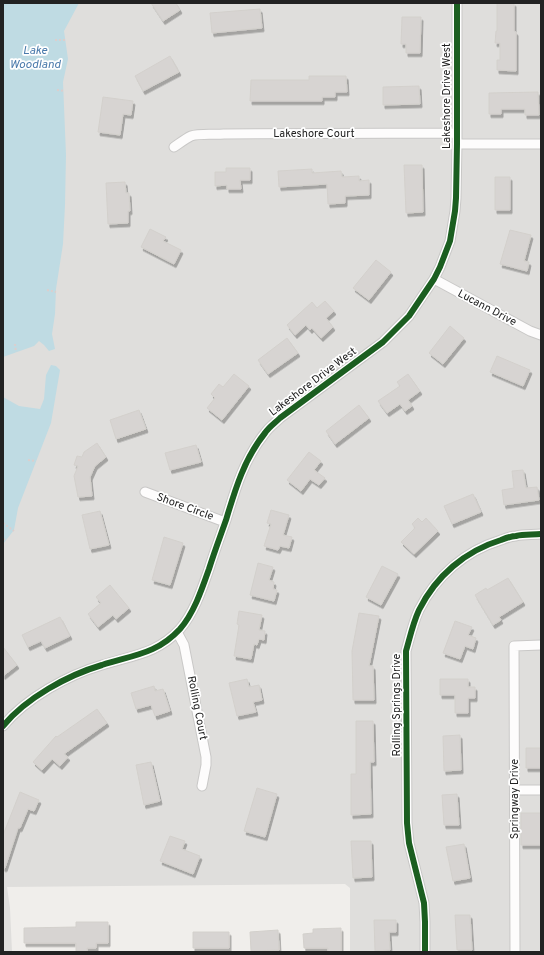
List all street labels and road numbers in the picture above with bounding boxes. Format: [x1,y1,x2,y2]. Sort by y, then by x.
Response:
street label: Lakeshore Drive West [440,43,454,149]
street label: Lakeshore Court [273,127,355,141]
street label: Lucann Drive [455,287,519,329]
street label: Lakeshore Drive West [267,345,359,419]
street label: Shore Circle [155,490,216,524]
street label: Rolling Springs Drive [390,653,404,757]
street label: Rolling Court [184,675,210,741]
street label: Springway Drive [508,759,522,839]

